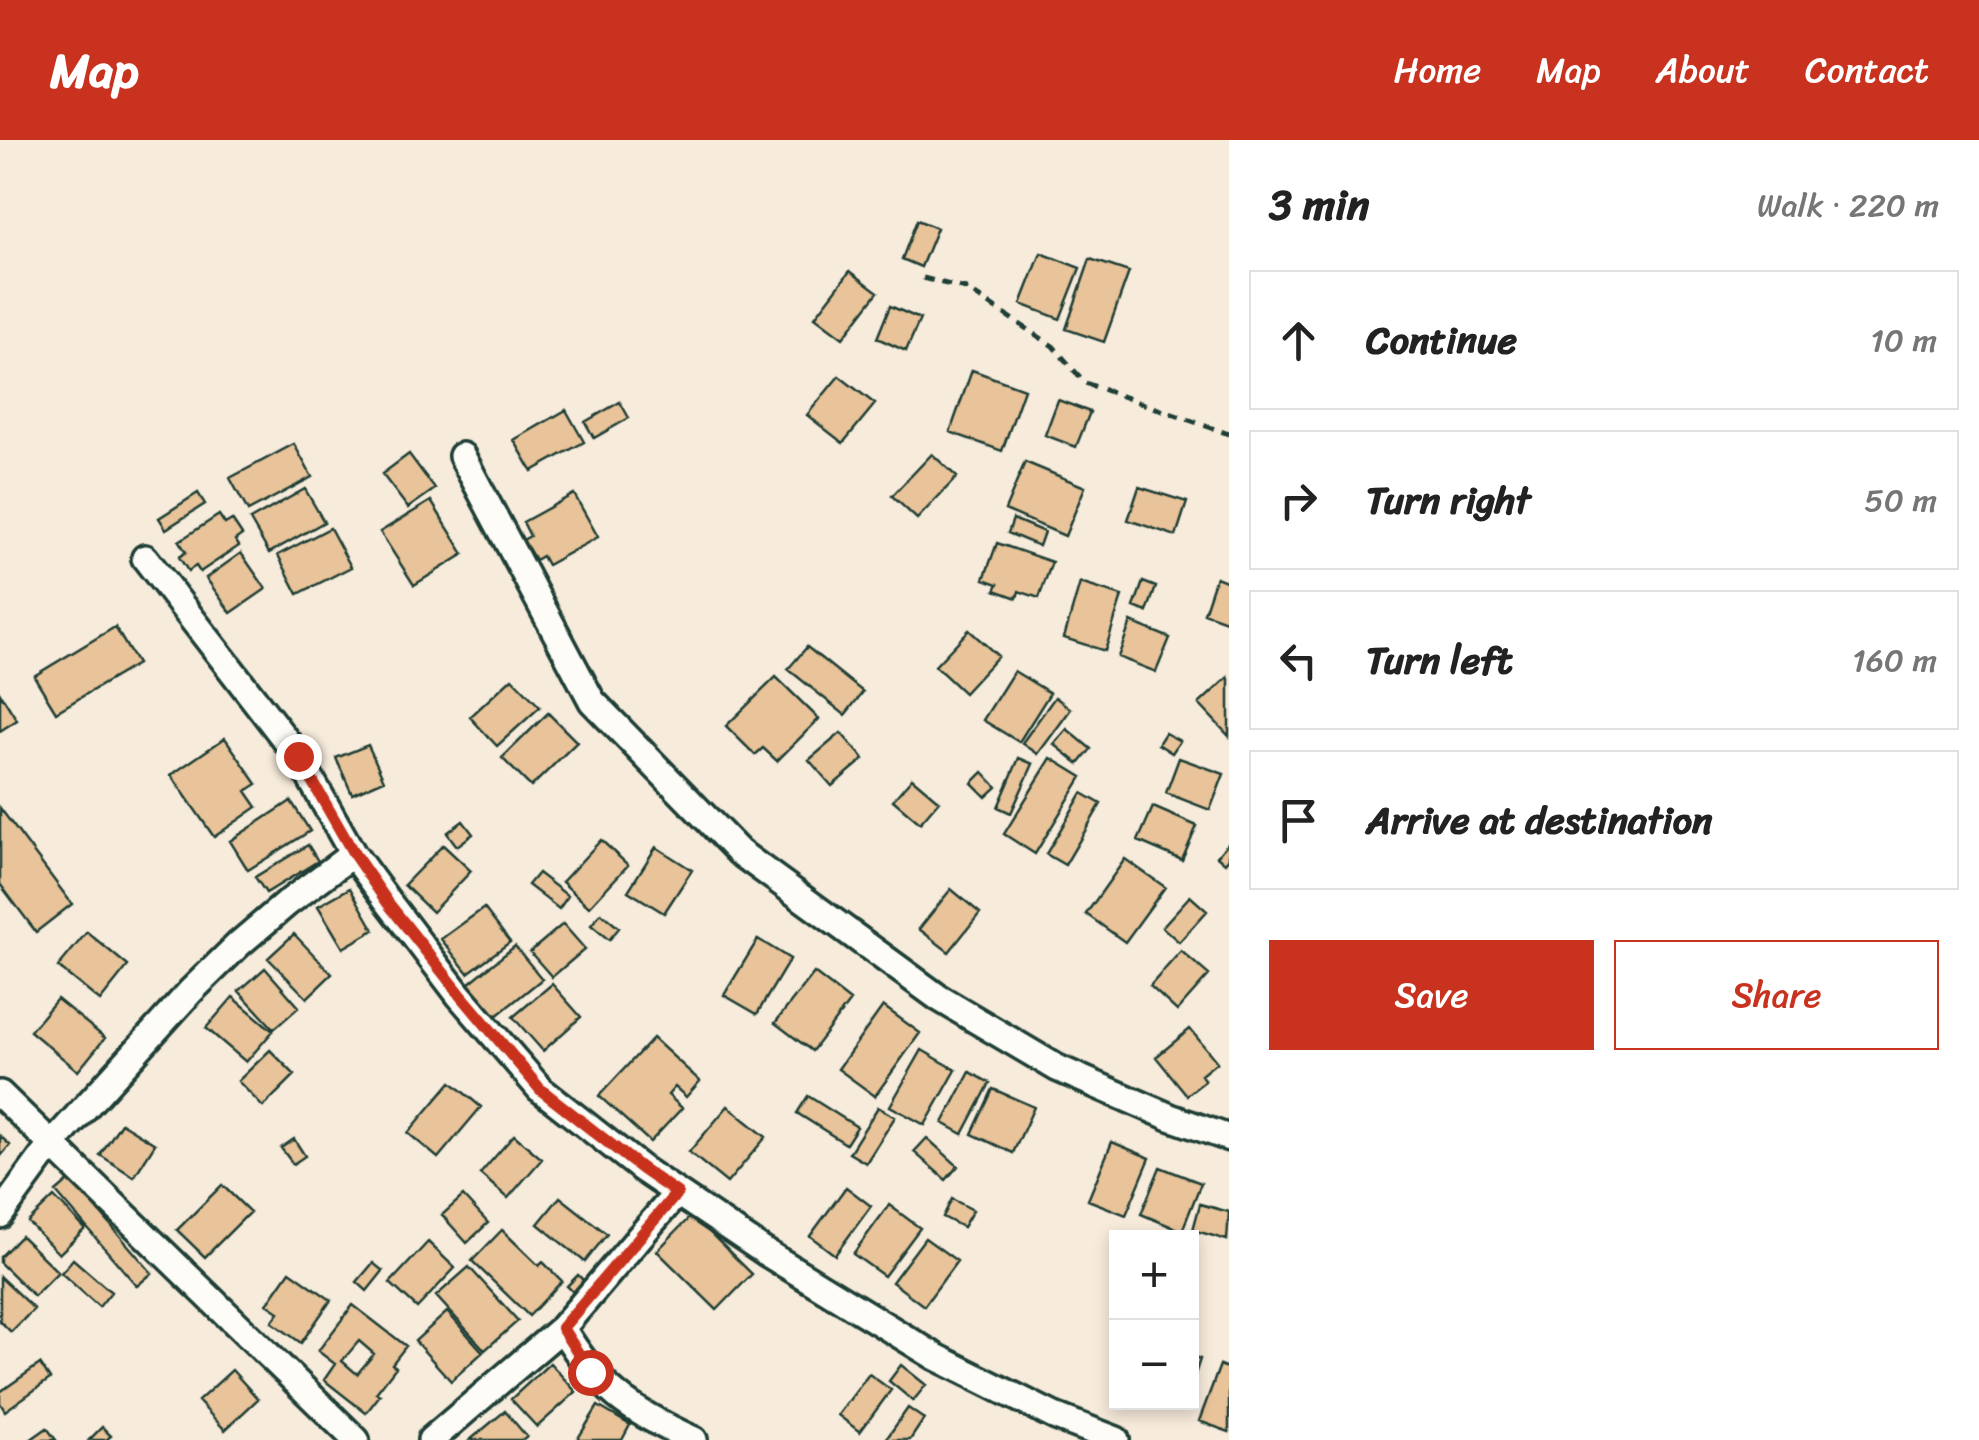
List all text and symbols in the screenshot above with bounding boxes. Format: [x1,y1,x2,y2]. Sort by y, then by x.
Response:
text: Map [50,28,139,113]
text: Home [1394,39,1481,101]
text: Map [1536,39,1601,101]
text: About [1656,39,1750,101]
text: Contact [1805,39,1929,101]
text: 3 min [1269,168,1369,242]
text: Walk · 220 m [1757,177,1939,234]
text: Continue [1366,307,1517,374]
text: 10 m [1870,312,1937,369]
icon: ahead [1271,313,1326,368]
text: Turn right [1366,467,1531,534]
text: 50 m [1864,472,1937,529]
icon: right [1271,473,1326,528]
text: Turn left [1366,627,1512,694]
text: 160 m [1852,632,1937,689]
icon: left [1271,633,1326,688]
route end [276,734,322,780]
text: Arrive at destination [1366,787,1713,854]
icon: arrive [1271,793,1326,848]
button: Save [1269,940,1594,1050]
button: Share [1614,940,1939,1050]
map controls [1109,1230,1199,1410]
button: + [1109,1230,1199,1320]
button: − [1109,1320,1199,1410]
route start [568,1350,614,1396]

